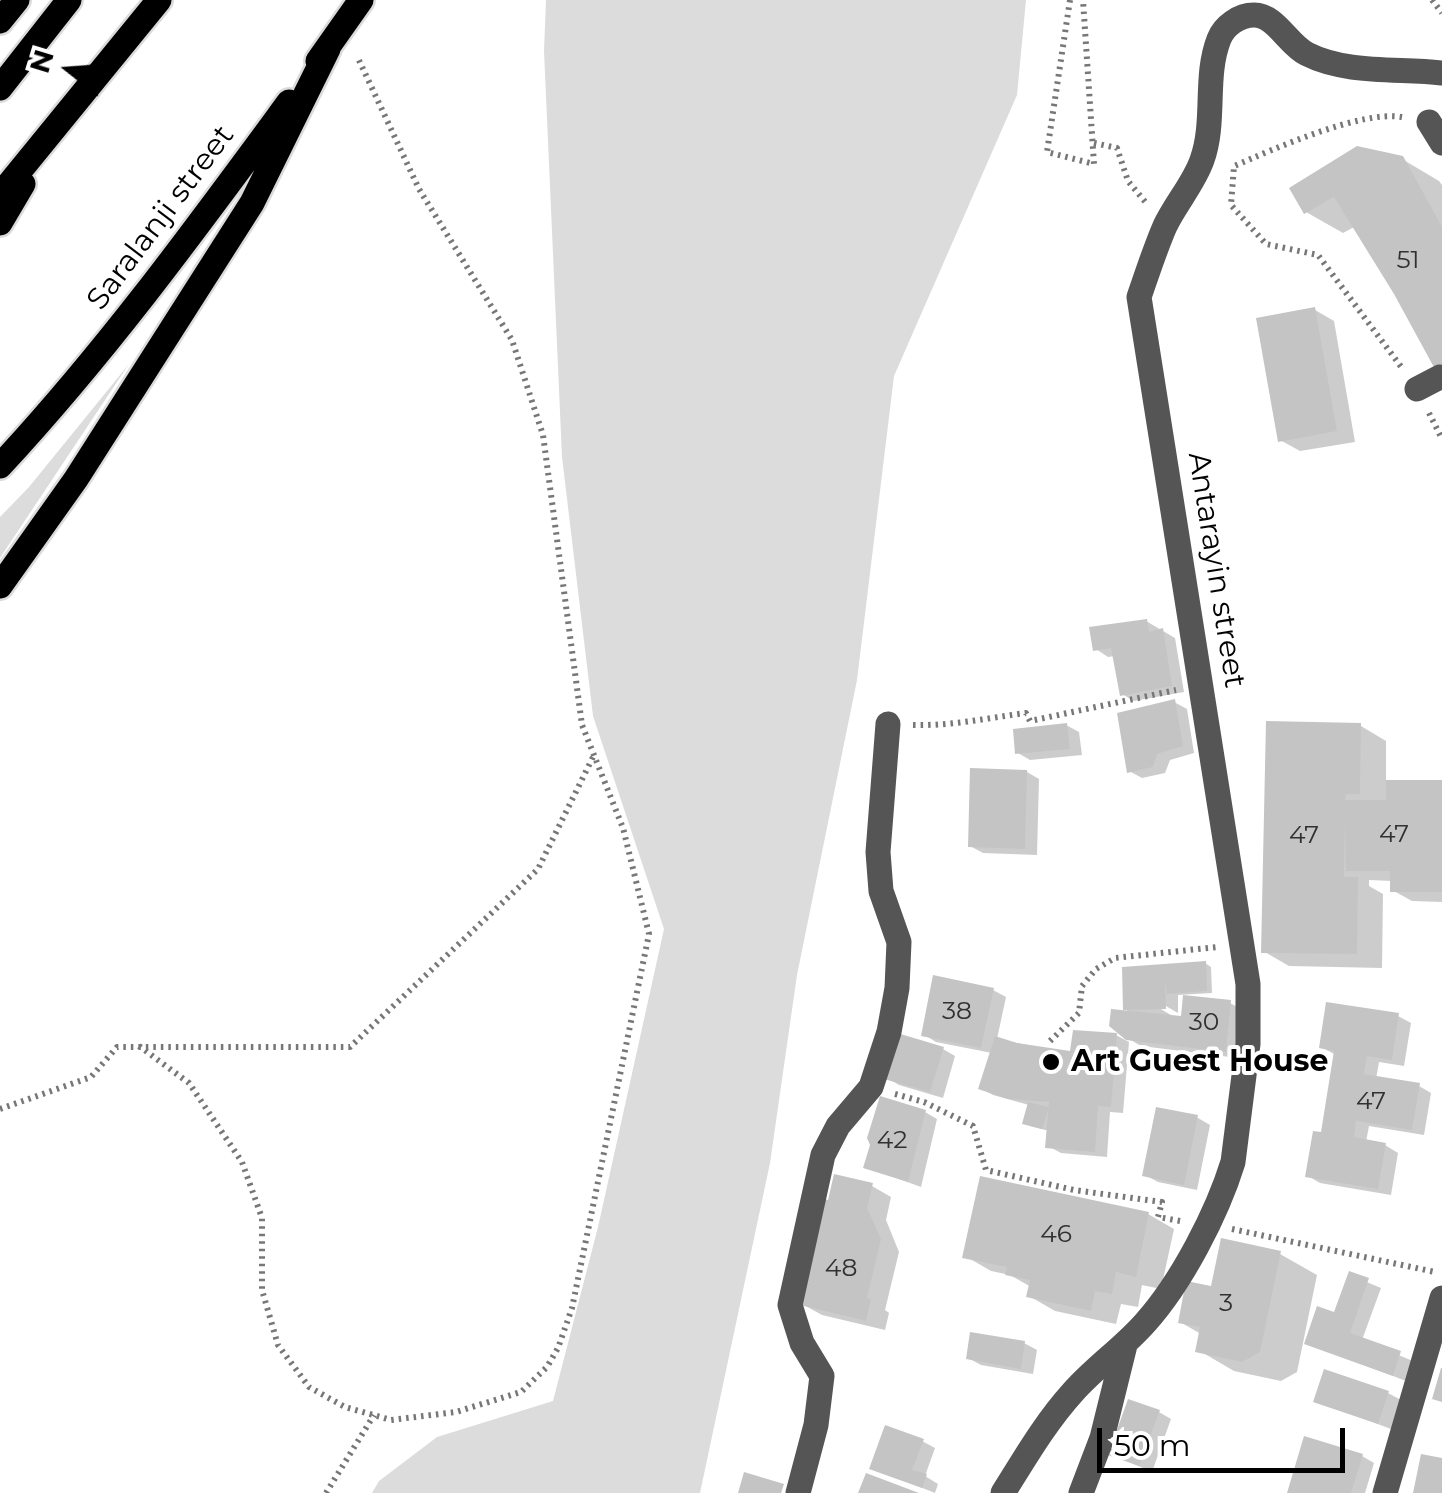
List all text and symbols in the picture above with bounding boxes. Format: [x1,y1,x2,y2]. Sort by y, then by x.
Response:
north arrow [20,20,120,120]
text: N [22,45,61,77]
street label: Saralanji street [80,119,242,317]
house number: 51 [1396,246,1420,276]
street label: Antarayin street [1180,449,1252,691]
house number: 47 [1379,820,1409,850]
house number: 47 [1289,821,1319,851]
house number: 38 [942,997,972,1027]
house number: 30 [1189,1008,1219,1038]
place label: Art Guest House [1071,1044,1328,1080]
marker: Art Guest House [1040,1051,1062,1073]
house number: 47 [1356,1087,1386,1117]
house number: 42 [877,1126,907,1156]
house number: 46 [1040,1220,1072,1250]
house number: 48 [825,1254,857,1284]
house number: 3 [1219,1289,1233,1319]
scale bar [1102,1408,1350,1470]
text: 50 m [1114,1427,1191,1464]

